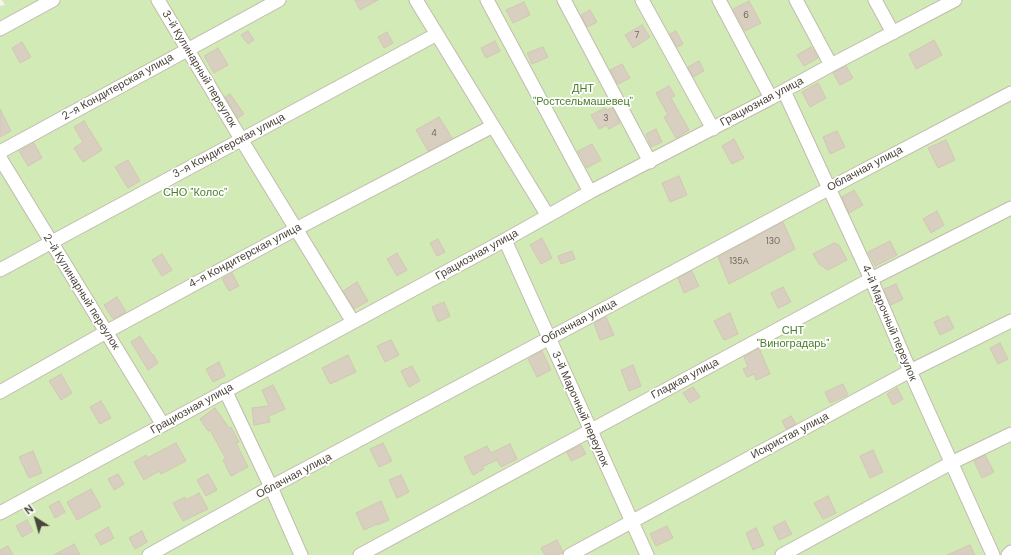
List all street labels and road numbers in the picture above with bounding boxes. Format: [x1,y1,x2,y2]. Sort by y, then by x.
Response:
street label: 3-й Кулинарный переулок [159,8,239,130]
street label: 2-я Кондитерская улица [60,51,176,123]
street label: Грациозная улица [718,74,806,130]
street label: 3-я Кондитерская улица [171,111,287,181]
street label: Облачная улица [825,144,905,194]
street label: 4-я Кондитерская улица [186,221,304,291]
street label: Грациозная улица [433,227,521,283]
street label: 2-й Кулинарный переулок [40,232,122,352]
street label: 4-й Марочный переулок [859,263,919,383]
street label: Облачная улица [539,297,619,347]
street label: 3-й Марочный переулок [549,349,611,469]
street label: Гладкая улица [649,356,721,402]
street label: Грациозная улица [148,381,236,437]
street label: Искристая улица [749,410,831,462]
street label: Облачная улица [254,451,334,501]

